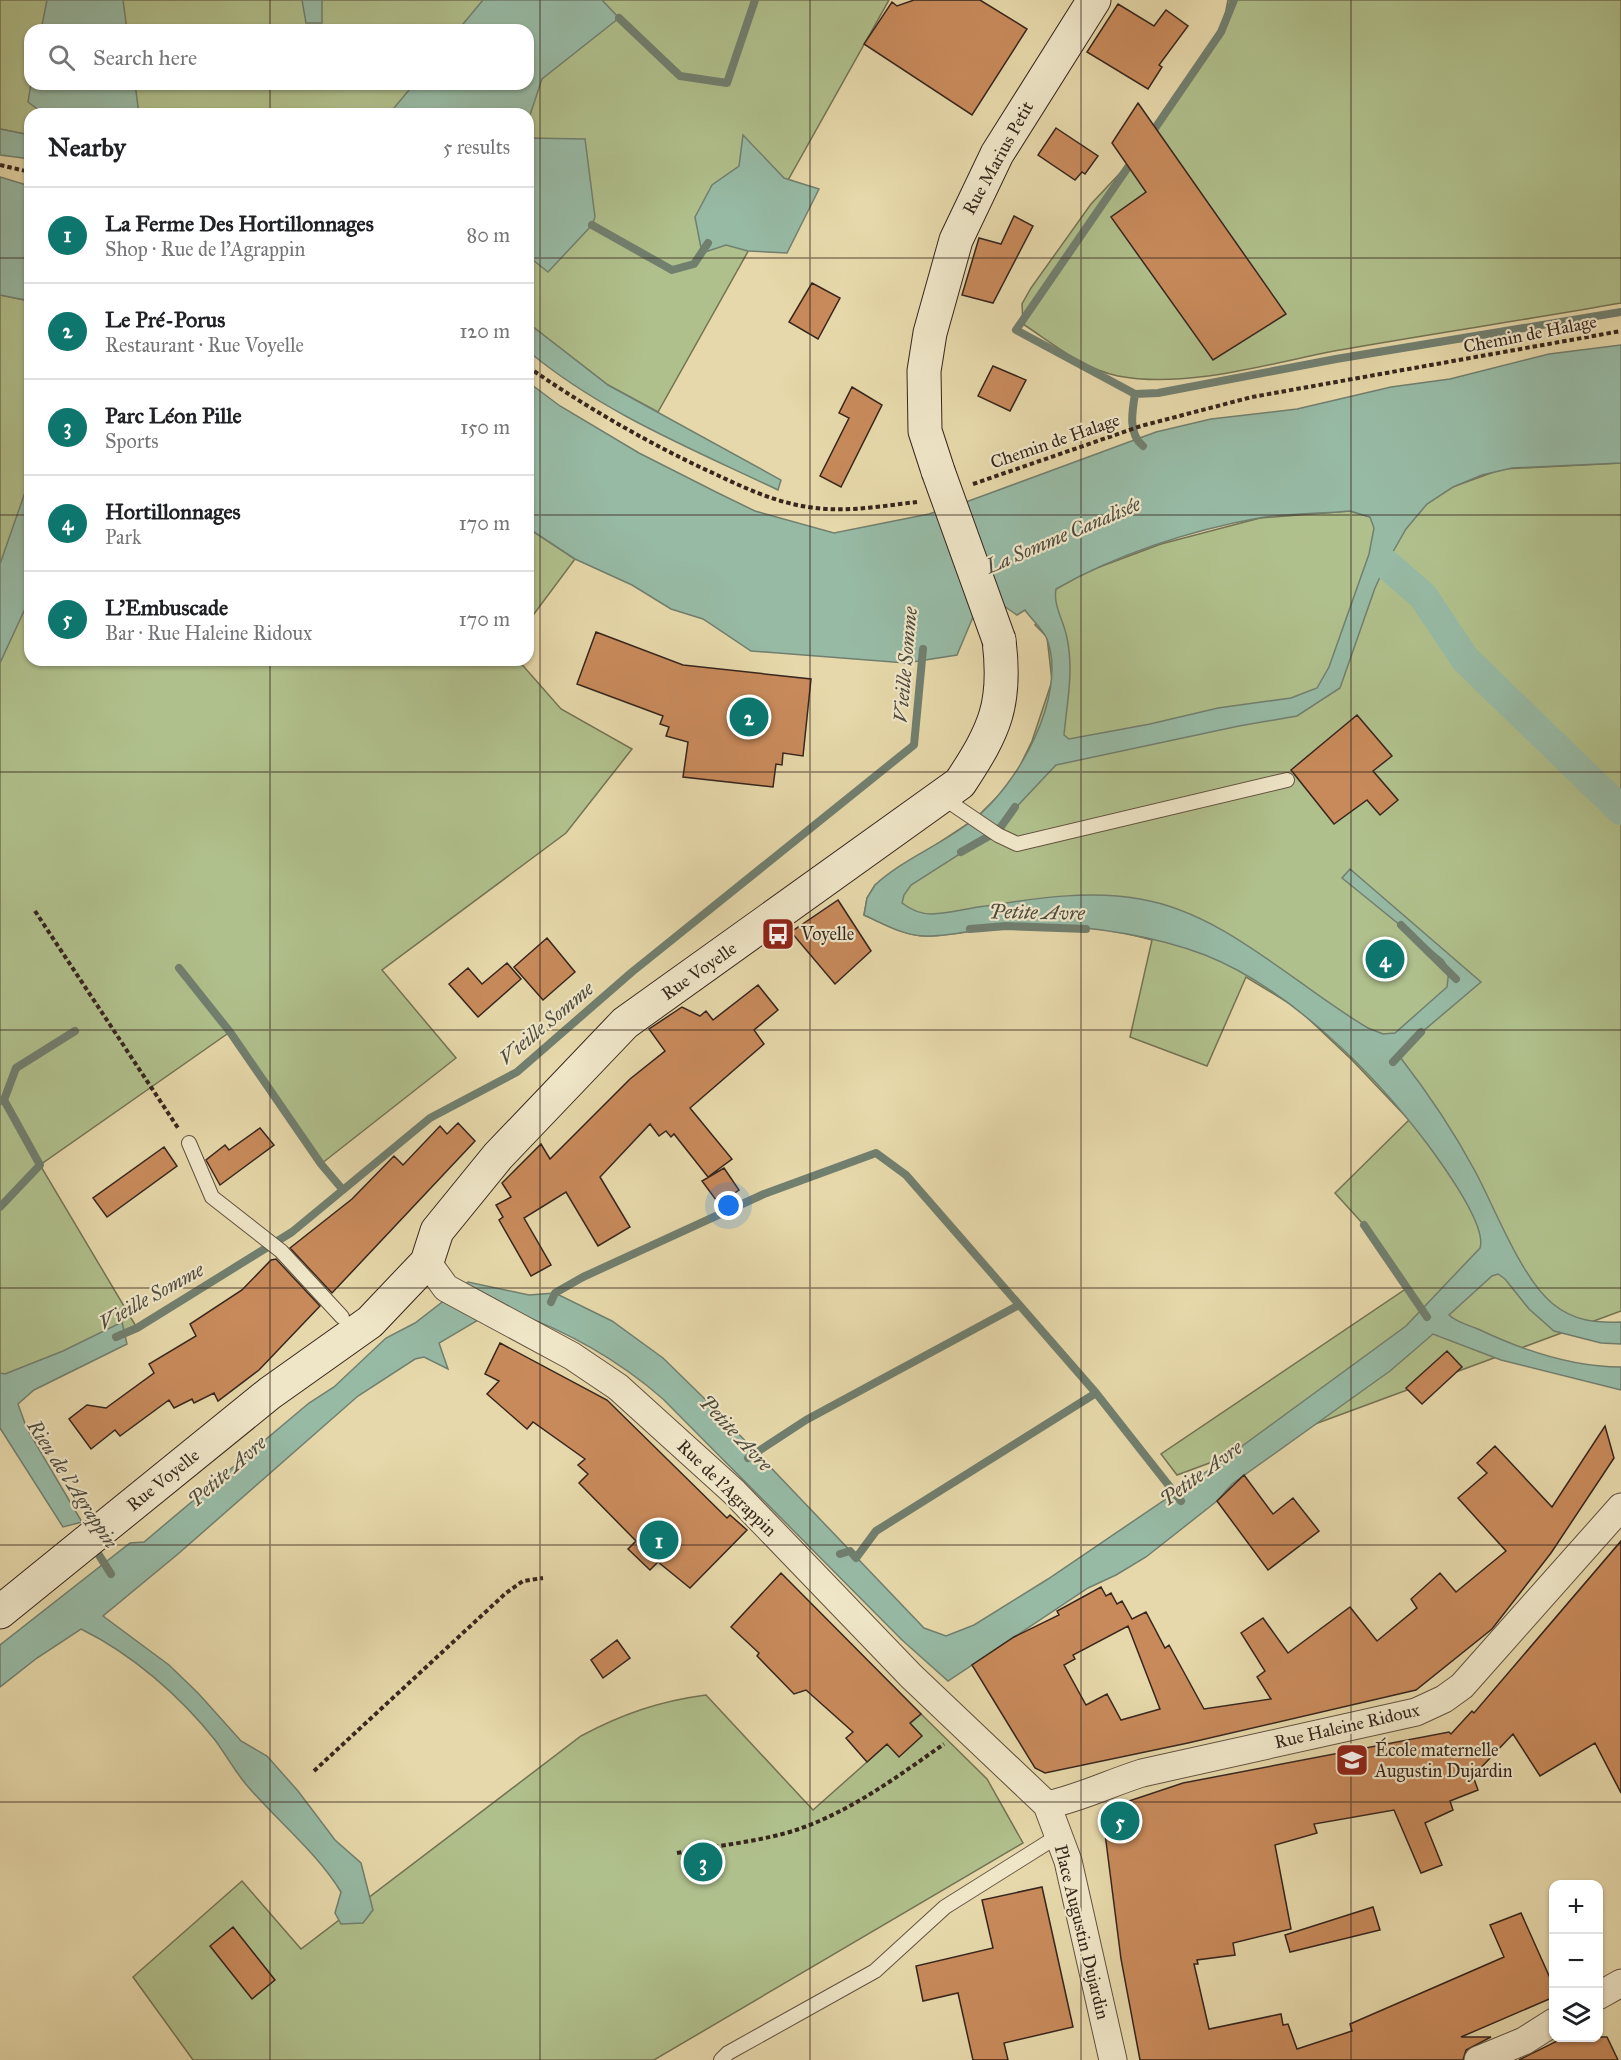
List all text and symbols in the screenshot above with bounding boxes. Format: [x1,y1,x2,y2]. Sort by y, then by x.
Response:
search box [24,24,534,90]
icon: search [45,41,78,74]
text: Search here [93,44,197,71]
street label: Rue Marius Petit [958,97,1039,219]
text: Nearby [48,131,126,163]
text: 5 results [443,135,510,159]
text: La Ferme Des Hortillonnages [105,210,374,237]
text: 1 [64,223,71,247]
text: 80 m [467,223,510,247]
text: Shop · Rue de l'Agrappin [105,237,305,261]
text: Le Pré-Porus [105,306,225,333]
street label: Chemin de Halage [1461,310,1599,359]
text: 2 [63,319,72,343]
text: 120 m [459,319,510,343]
text: Restaurant · Rue Voyelle [105,333,304,357]
text: Parc Léon Pille [105,402,242,429]
street label: Chemin de Halage [987,409,1123,474]
text: 3 [64,415,72,439]
text: 150 m [460,415,510,439]
text: Sports [105,429,159,453]
water label: La Somme Canalisée [981,491,1144,579]
text: Hortillonnages [105,498,241,525]
text: 4 [62,511,73,535]
text: 170 m [459,511,510,535]
text: Park [105,525,141,549]
text: L'Embuscade [105,594,228,621]
water label: Vieille Somme [888,605,922,724]
text: 5 [63,607,72,631]
text: 170 m [459,607,510,631]
text: Bar · Rue Haleine Ridoux [105,621,312,645]
pin: 2 [730,694,768,740]
water label: Petite Avre [989,899,1086,925]
bus stop icon: Voyelle [760,916,796,952]
place label: Voyelle [800,923,854,945]
pin: 4 [1366,936,1404,982]
street label: Rue Voyelle [657,937,741,1005]
water label: Vieille Somme [494,976,599,1070]
your location [714,1191,743,1220]
water label: Vieille Somme [94,1257,208,1335]
water label: Petite Avre [695,1390,778,1477]
water label: Rieu de l'Agrappin [21,1414,124,1554]
water label: Petite Avre [183,1430,271,1511]
street label: Rue de l'Agrappin [672,1435,782,1542]
water label: Petite Avre [1155,1435,1247,1511]
street label: Rue Voyelle [122,1444,204,1516]
pin: 1 [640,1518,678,1562]
street label: Rue Haleine Ridoux [1272,1699,1422,1753]
place label: École maternelle Augustin Dujardin [1374,1737,1513,1783]
school or university icon: École maternelle Augustin Dujardin [1334,1742,1370,1778]
pin: 5 [1100,1798,1140,1844]
pin: 3 [684,1840,722,1884]
street label: Place Augustin Dujardin [1049,1842,1114,2022]
map controls [1549,1880,1603,2042]
button: + [1549,1880,1603,1934]
button: − [1549,1934,1603,1988]
button: layers [1549,1988,1603,2042]

